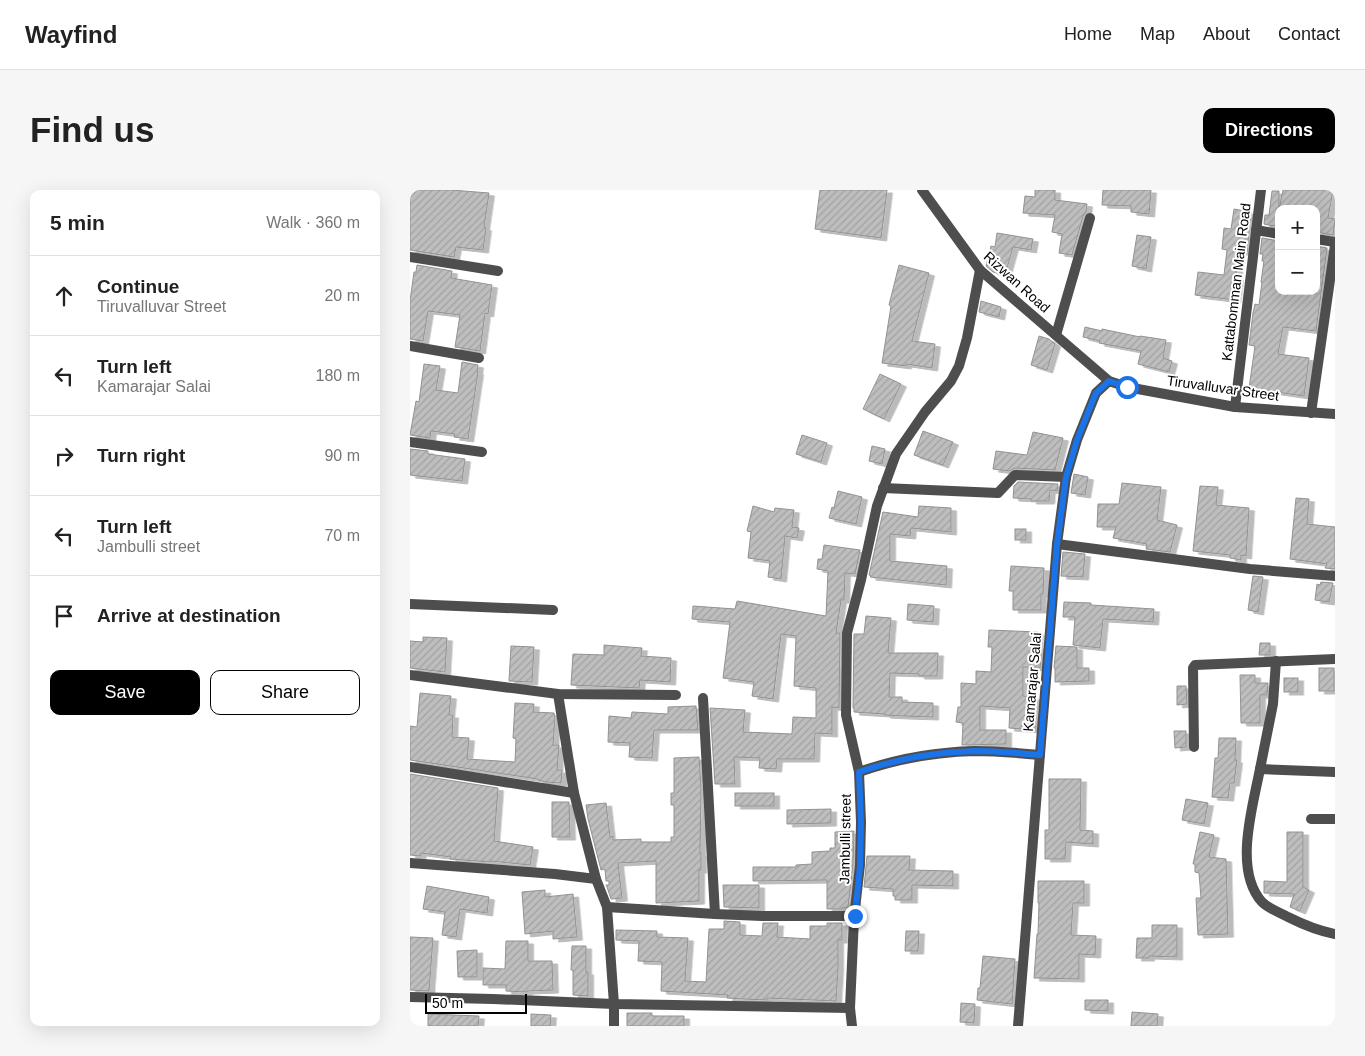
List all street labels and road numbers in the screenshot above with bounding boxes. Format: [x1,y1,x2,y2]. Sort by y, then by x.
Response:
street label: Kattabomman Main Road [1218,202,1254,362]
street label: Rizwan Road [981,248,1053,316]
street label: Tiruvalluvar Street [1166,372,1280,404]
street label: Kamarajar Salai [1020,632,1044,732]
street label: Jambulli street [836,794,854,884]

